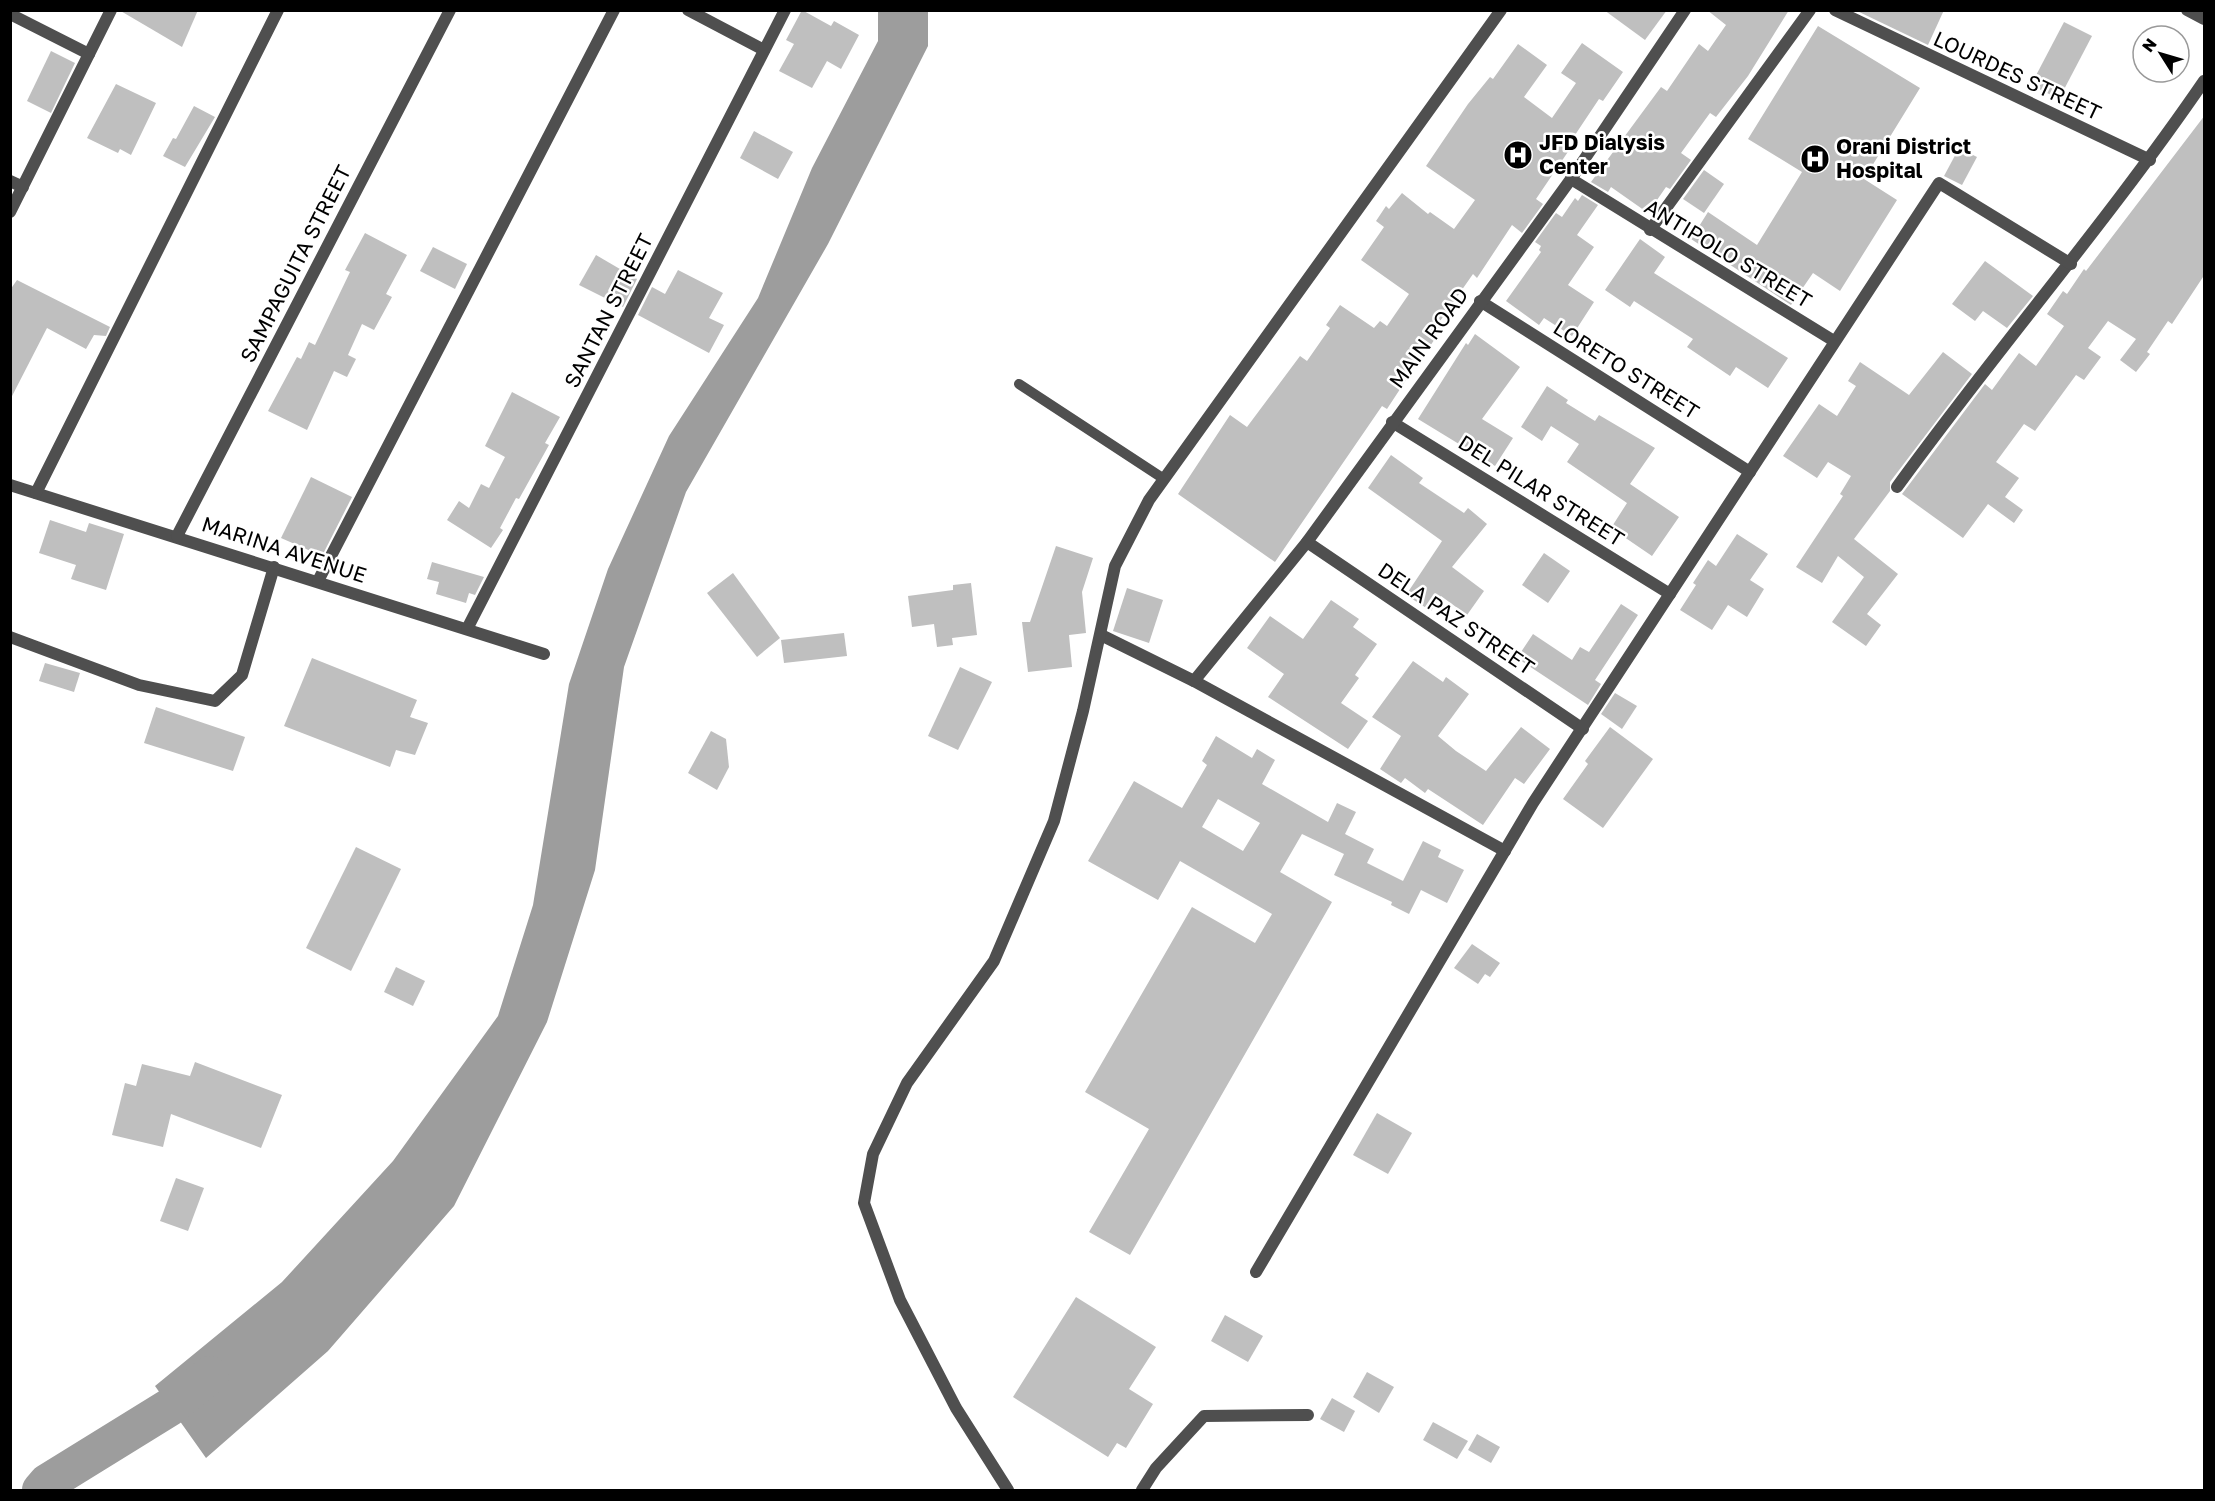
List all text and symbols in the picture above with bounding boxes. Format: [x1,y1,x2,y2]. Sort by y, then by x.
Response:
north arrow [2131,24,2191,84]
street label: LOURDES STREET [1930,25,2105,125]
text: N [2137,34,2161,56]
place label: JFD Dialysis Center [1539,129,1665,179]
place label: Orani District Hospital [1836,133,1971,183]
hospital icon: JFD Dialysis Center [1502,139,1534,171]
hospital icon: Orani District Hospital [1799,143,1831,175]
street label: SAMPAGUITA STREET [234,161,356,367]
street label: ANTIPOLO STREET [1640,193,1817,313]
street label: SANTAN STREET [558,229,658,392]
street label: MAIN ROAD [1383,282,1473,393]
street label: LORETO STREET [1549,314,1704,424]
street label: DEL PILAR STREET [1454,429,1629,552]
street label: MARINA AVENUE [199,510,370,588]
street label: DELA PAZ STREET [1374,556,1540,680]

